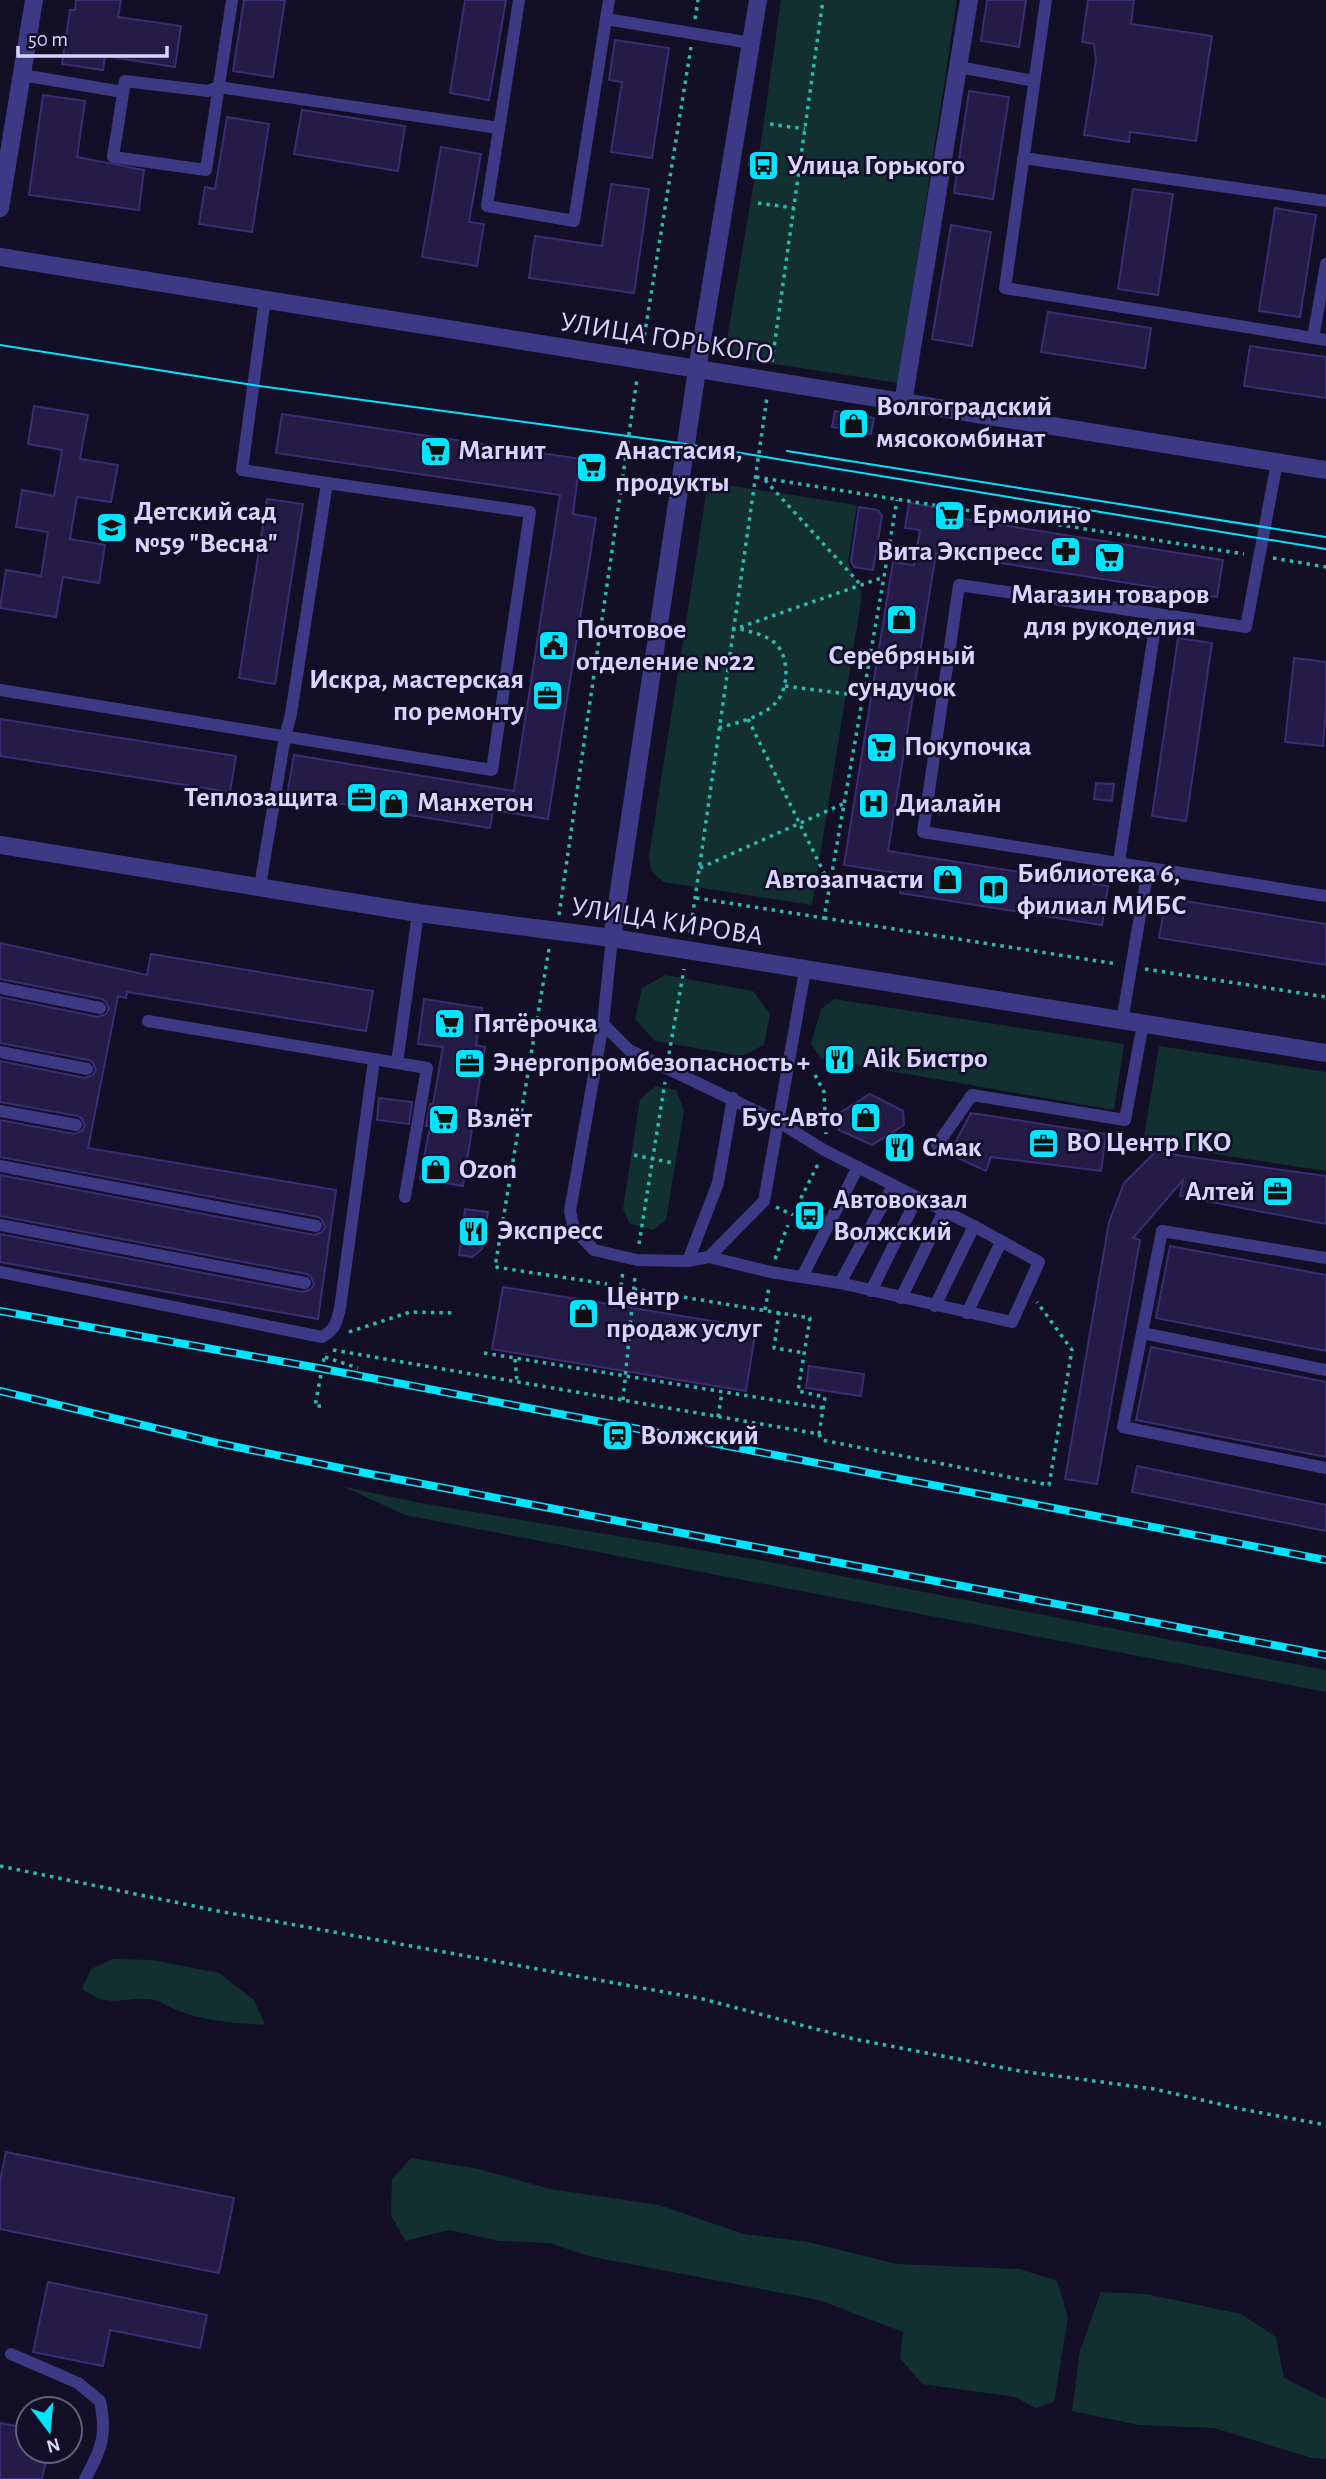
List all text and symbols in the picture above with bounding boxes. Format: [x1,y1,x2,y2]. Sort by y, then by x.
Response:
scale bar [18,14,166,58]
text: 50 m [28,29,68,50]
bus stop icon: Улица Горького [747,149,781,183]
place label: Улица Горького [787,152,965,180]
street label: УЛИЦА ГОРЬКОГО [558,308,776,370]
place label: Волгоградский мясокомбинат [876,393,1052,453]
shop icon: Волгоградский мясокомбинат [836,406,870,440]
supermarket icon: Магнит [418,434,452,468]
place label: Магнит [458,437,547,465]
place label: Анастасия, продукты [615,437,742,497]
supermarket icon: Анастасия, продукты [575,450,609,484]
place label: Детский сад №59 "Весна" [134,498,278,558]
supermarket icon: Ермолино [932,498,966,532]
place label: Ермолино [972,501,1091,529]
school or university icon: Детский сад №59 "Весна" [94,511,128,545]
pharmacy icon: Вита Экспресс [1049,535,1083,569]
place label: Вита Экспресс [877,538,1043,566]
supermarket icon: Магазин товаров для рукоделия [1093,541,1127,575]
place label: Магазин товаров для рукоделия [1011,581,1209,641]
shop icon: Серебряный сундучок [885,602,919,636]
place label: Почтовое отделение №22 [576,616,755,676]
public building icon: Почтовое отделение №22 [536,629,570,663]
place label: Серебряный сундучок [828,642,976,702]
place label: Искра, мастерская по ремонту [309,666,524,726]
office icon: Искра, мастерская по ремонту [530,679,564,713]
supermarket icon: Покупочка [864,730,898,764]
place label: Покупочка [904,733,1032,761]
office icon: Теплозащита [344,781,378,815]
place label: Теплозащита [184,784,338,812]
shop icon: Манхетон [377,786,411,820]
hospital icon: Диалайн [856,787,890,821]
place label: Манхетон [417,789,534,817]
place label: Диалайн [896,790,1002,818]
place label: Библиотека 6, филиал МИБС [1017,860,1187,920]
shop icon: Автозапчасти [930,863,964,897]
place label: Автозапчасти [765,866,924,894]
library icon: Библиотека 6, филиал МИБС [977,873,1011,907]
street label: УЛИЦА КИРОВА [569,893,765,951]
supermarket icon: Пятёрочка [433,1007,467,1041]
place label: Пятёрочка [473,1010,598,1038]
restaurant icon: Aik Бистро [823,1042,857,1076]
place label: Aik Бистро [863,1045,988,1073]
office icon: Энергопромбезопасность + [453,1046,487,1080]
place label: Энергопромбезопасность + [493,1049,810,1077]
shop icon: Бус-Авто [849,1101,883,1135]
supermarket icon: Взлёт [426,1102,460,1136]
place label: Бус-Авто [741,1104,843,1132]
place label: Взлёт [466,1105,533,1133]
office icon: ВО Центр ГКО [1026,1126,1060,1160]
place label: ВО Центр ГКО [1066,1129,1232,1157]
restaurant icon: Смак [882,1131,916,1165]
place label: Смак [922,1134,982,1162]
shop icon: Ozon [419,1153,453,1187]
place label: Ozon [459,1156,517,1184]
office icon: Алтей [1261,1175,1295,1209]
place label: Алтей [1185,1178,1255,1206]
place label: Автовокзал Волжский [833,1186,968,1246]
bus stop icon: Автовокзал Волжский [793,1199,827,1233]
restaurant icon: Экспресс [457,1214,491,1248]
place label: Экспресс [497,1217,603,1245]
place label: Центр продаж услуг [606,1283,762,1343]
shop icon: Центр продаж услуг [566,1296,600,1330]
station icon: Волжский [600,1419,634,1453]
place label: Волжский [640,1422,759,1450]
north arrow [14,2395,84,2465]
text: N [44,2434,62,2456]

